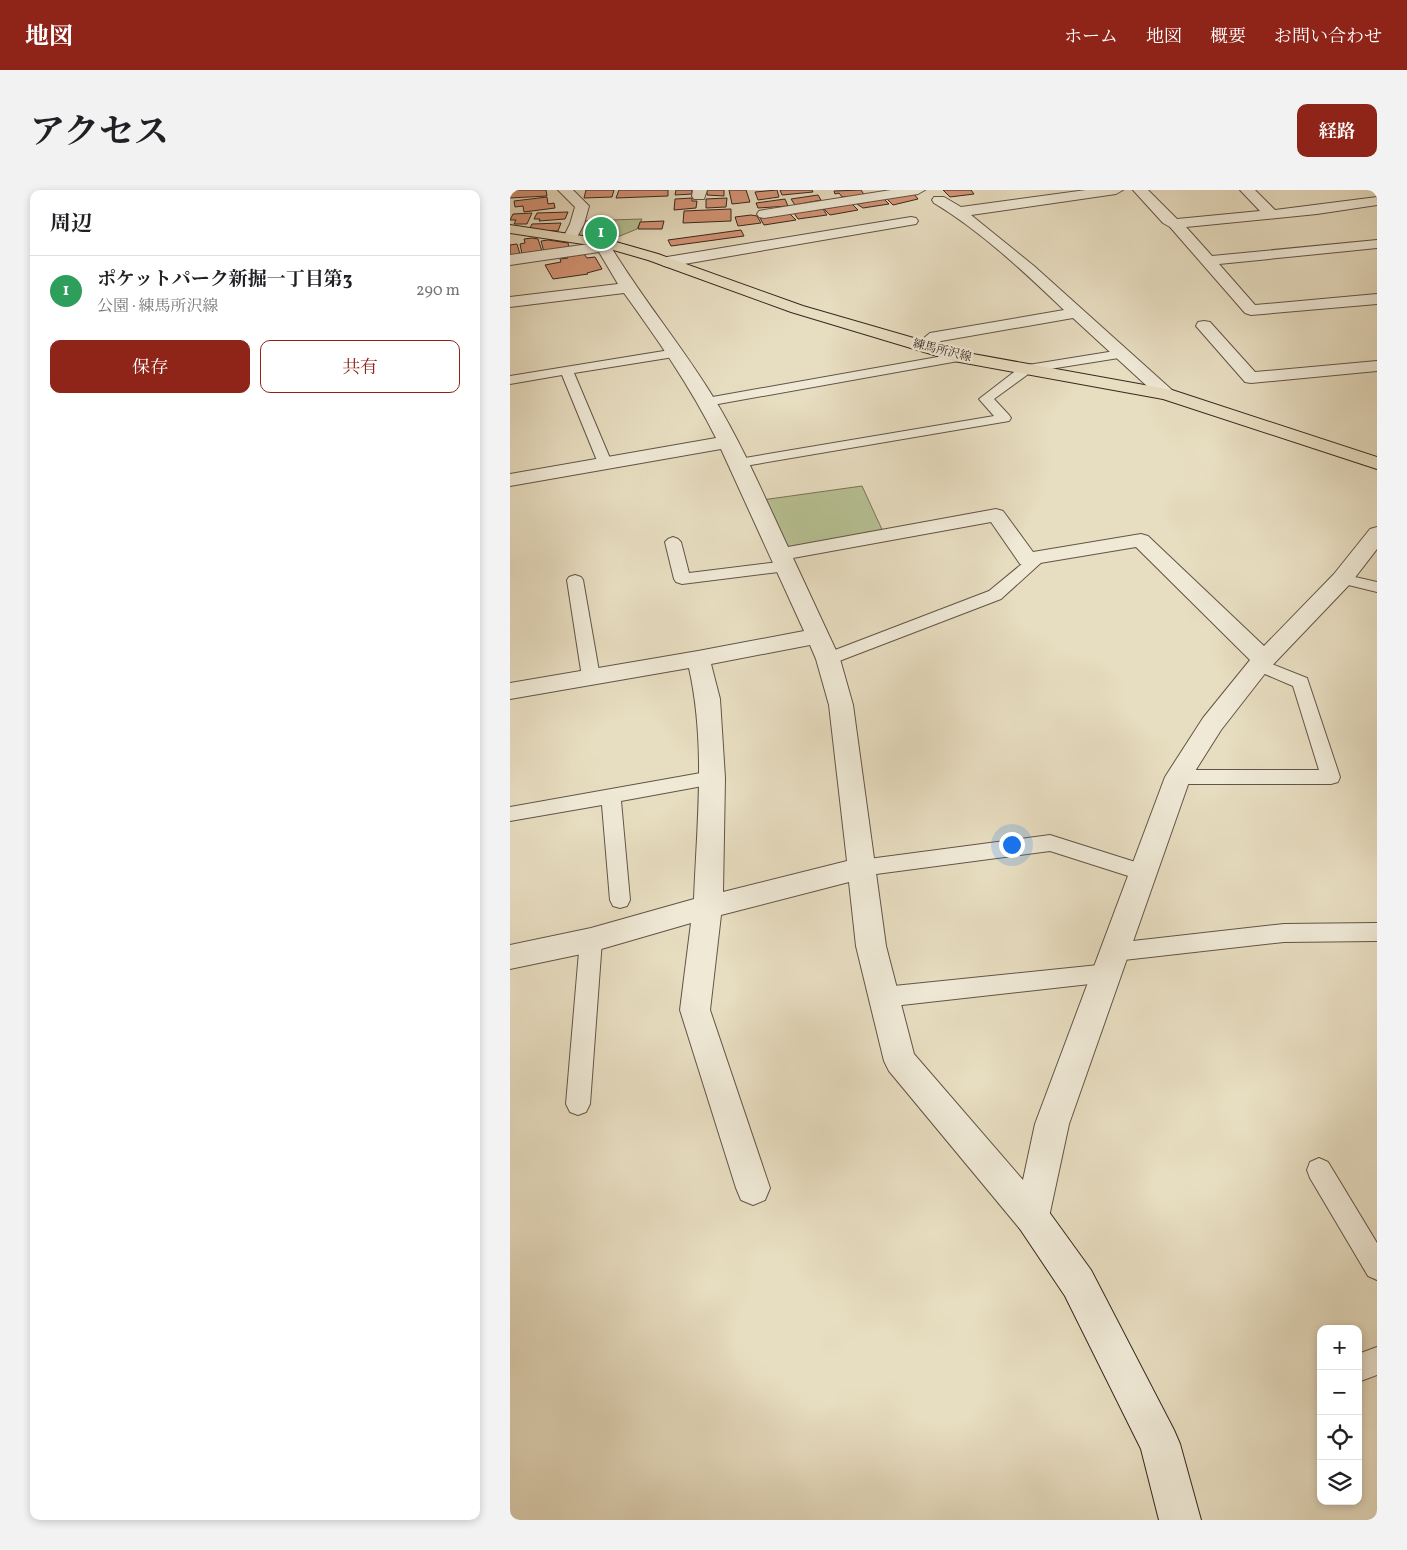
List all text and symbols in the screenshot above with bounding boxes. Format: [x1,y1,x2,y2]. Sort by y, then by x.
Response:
text: 地図 [25,21,73,55]
text: ホーム [1064,25,1118,50]
text: 地図 [1146,25,1182,50]
text: 概要 [1210,25,1246,50]
text: お問い合わせ [1274,25,1382,50]
button: 経路 [1297,104,1377,157]
text: アクセス [30,110,169,158]
text: 周辺 [50,210,92,239]
pin: 1 [585,214,617,252]
text: ポケットパーク新掘一丁目第3 [97,267,352,293]
text: 1 [63,280,69,302]
text: 290 m [416,280,460,302]
text: 公園 · 練馬所沢線 [97,296,219,318]
street label: 練馬所沢線 [911,336,973,366]
button: 保存 [50,340,250,393]
button: 共有 [260,340,460,393]
your location [999,832,1025,858]
map controls [1317,1325,1362,1505]
button: + [1317,1325,1362,1370]
button: − [1317,1370,1362,1415]
button: locate [1317,1415,1362,1460]
button: layers [1317,1460,1362,1505]

